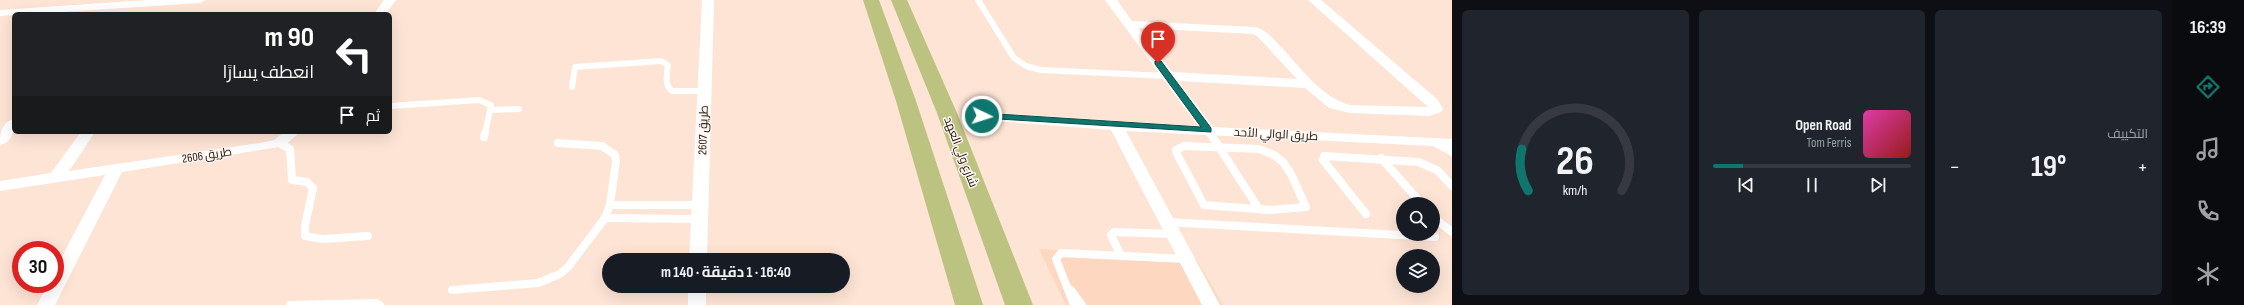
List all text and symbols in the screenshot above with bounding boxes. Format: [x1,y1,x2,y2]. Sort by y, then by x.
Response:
text: 16:39 [2190,17,2226,38]
text: 90 m [264,21,314,54]
pin [1141,22,1175,63]
icon: left [328,28,380,80]
icon: arrive [1147,28,1169,50]
text: انعطف يسارًا [222,62,314,83]
icon: directions [2194,73,2222,101]
position arrow [961,95,1003,137]
icon: arrive [336,104,358,126]
street label: طريق 2607 [695,105,712,155]
text: ثم [366,107,380,126]
street label: شارع ولي العهد [938,115,981,190]
text: Open Road [1795,116,1851,135]
street label: طريق الوالي الأحد [1233,125,1318,146]
text: التكييف [2107,126,2148,142]
text: Tom Ferris [1807,135,1851,151]
icon: music [2194,135,2222,163]
text: 26 [1556,136,1594,185]
street label: طريق 2606 [181,144,233,167]
text: 19° [2031,149,2066,185]
text: − [1949,154,1960,181]
text: + [2137,154,2148,181]
icon: previous [1735,174,1757,196]
icon: pause [1801,174,1823,196]
icon: next [1867,174,1889,196]
text: km/h [1563,181,1588,198]
map controls [1396,197,1440,293]
button: search [1396,197,1440,241]
icon: phone [2194,197,2222,225]
speed limit sign: 30 [12,241,64,293]
button: layers [1396,249,1440,293]
icon: climate [2194,260,2222,288]
text: 16:40 · 1 دقيقة · 140 m [661,263,791,282]

